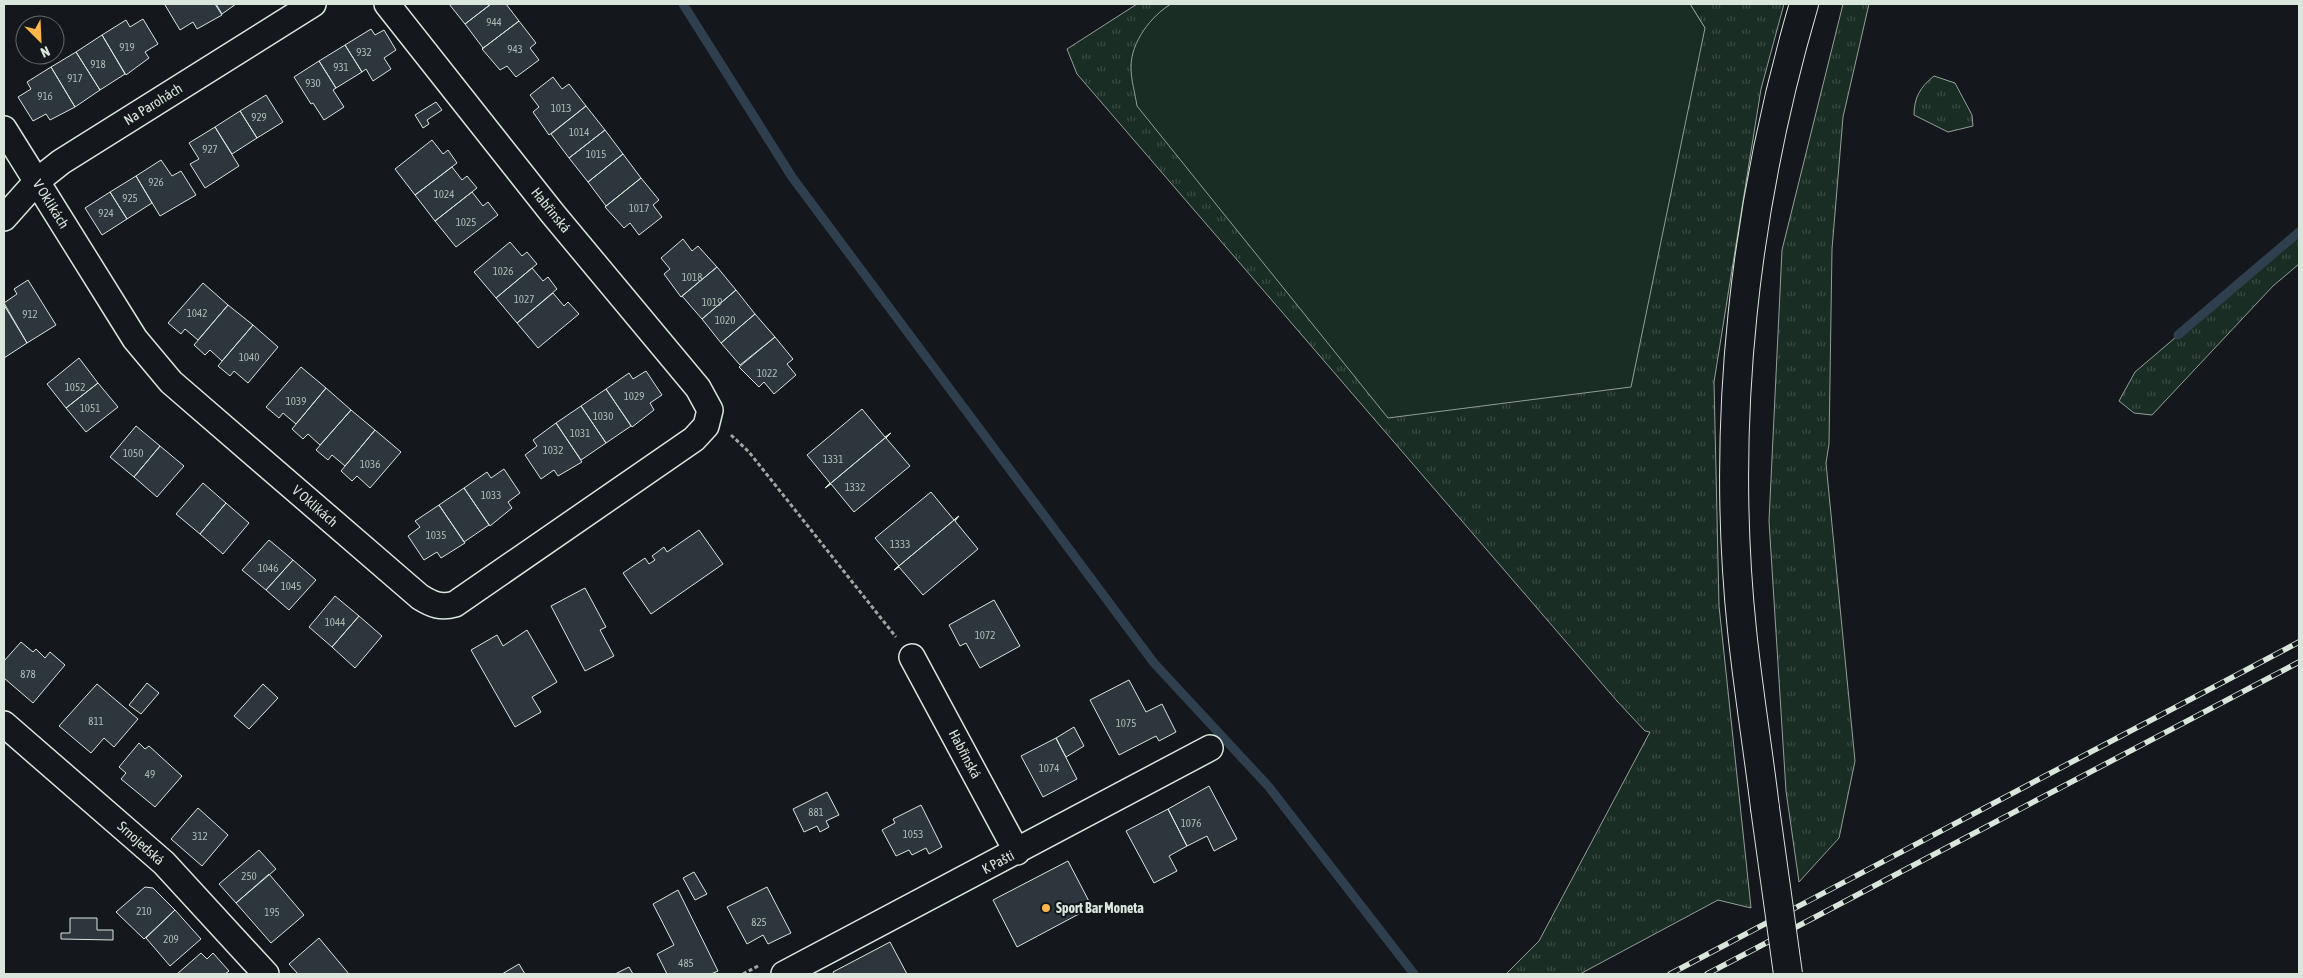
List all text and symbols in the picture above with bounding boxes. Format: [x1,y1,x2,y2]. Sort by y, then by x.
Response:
north arrow [15,15,65,65]
house number: 944 [486,16,502,28]
house number: 919 [119,41,135,53]
text: N [38,43,52,61]
house number: 943 [507,43,523,55]
house number: 932 [356,46,372,58]
house number: 918 [90,58,106,70]
house number: 931 [333,61,349,73]
house number: 917 [67,72,83,84]
house number: 930 [305,77,321,89]
street label: Na Parohách [121,80,185,128]
house number: 916 [37,90,53,102]
house number: 1013 [551,102,571,114]
house number: 929 [251,111,267,123]
house number: 1014 [569,126,589,138]
house number: 927 [202,143,218,155]
house number: 1015 [586,148,606,160]
house number: 926 [148,176,164,188]
street label: V Oklikách [30,177,72,231]
street label: Habřinská [528,184,574,236]
house number: 1024 [434,188,454,200]
house number: 925 [122,192,138,204]
house number: 1017 [629,202,649,214]
house number: 924 [98,207,114,219]
house number: 1025 [456,216,476,228]
house number: 1026 [493,265,513,277]
house number: 1018 [682,271,702,283]
house number: 1027 [514,293,534,305]
house number: 1019 [702,296,722,308]
house number: 1042 [187,307,207,319]
house number: 912 [22,308,38,320]
house number: 1020 [715,314,735,326]
house number: 1040 [239,351,259,363]
house number: 1022 [757,367,777,379]
house number: 1052 [65,381,85,393]
house number: 1029 [624,390,644,402]
house number: 1039 [286,395,306,407]
house number: 1051 [80,402,100,414]
house number: 1030 [593,410,613,422]
house number: 1031 [570,427,590,439]
house number: 1032 [543,444,563,456]
house number: 1050 [123,447,143,459]
house number: 1331 [823,453,843,465]
house number: 1036 [360,458,380,470]
house number: 1332 [845,481,865,493]
street label: V Oklikách [289,482,341,530]
house number: 1033 [481,489,501,501]
house number: 1035 [426,529,446,541]
house number: 1333 [890,538,910,550]
house number: 1046 [258,562,278,574]
house number: 1045 [281,580,301,592]
house number: 1044 [325,616,345,628]
house number: 1072 [975,629,995,641]
house number: 878 [20,668,36,680]
house number: 811 [88,715,104,727]
house number: 1075 [1116,717,1136,729]
street label: Habřinská [945,727,985,781]
house number: 1074 [1039,762,1059,774]
house number: 49 [145,768,155,780]
house number: 881 [808,806,824,818]
house number: 1076 [1181,817,1201,829]
street label: Srnojedská [114,818,168,868]
house number: 1053 [903,828,923,840]
house number: 312 [192,830,208,842]
street label: K Pašti [979,847,1017,877]
house number: 250 [241,870,257,882]
place label: Sport Bar Moneta [1056,900,1144,916]
marker: Sport Bar Moneta [1040,902,1052,914]
house number: 210 [136,905,152,917]
house number: 195 [264,906,280,918]
house number: 825 [751,916,767,928]
house number: 209 [163,933,179,945]
house number: 485 [678,957,694,969]

